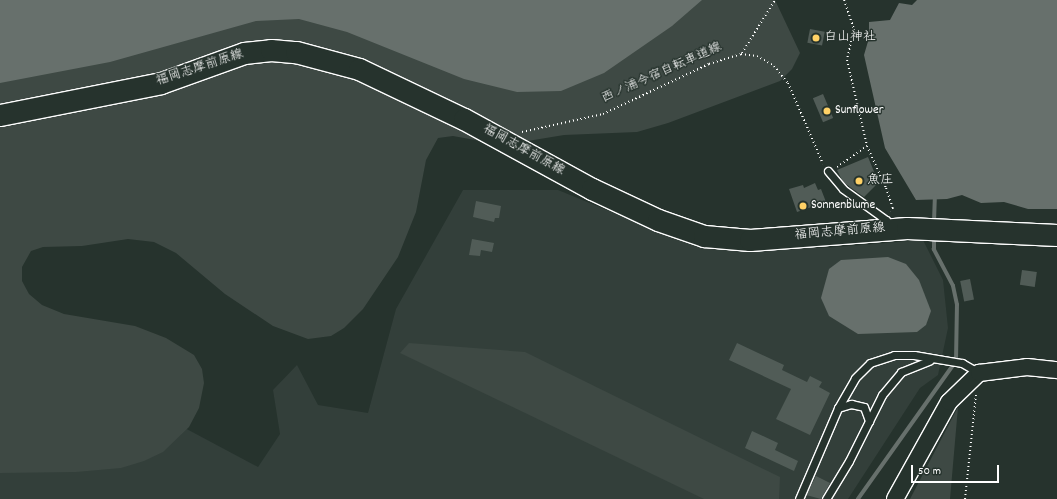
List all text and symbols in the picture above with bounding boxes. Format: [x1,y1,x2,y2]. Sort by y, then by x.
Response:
place label: 白山神社 [824,30,876,46]
marker: 白山神社 [811,33,821,43]
street label: 西ノ浦今宿自転車道線 [599,40,725,108]
street label: 福岡志摩前原線 [154,48,246,90]
place label: Sunflower [835,103,884,119]
marker: Sunflower [822,106,832,116]
street label: 福岡志摩前原線 [479,122,567,180]
place label: 魚庄 [867,173,893,189]
marker: 魚庄 [854,176,864,186]
place label: Sonnenblume [811,198,875,214]
marker: Sonnenblume [798,201,808,211]
street label: 福岡志摩前原線 [794,221,886,245]
scale bar [913,457,1001,483]
text: 50 m [918,463,941,480]

